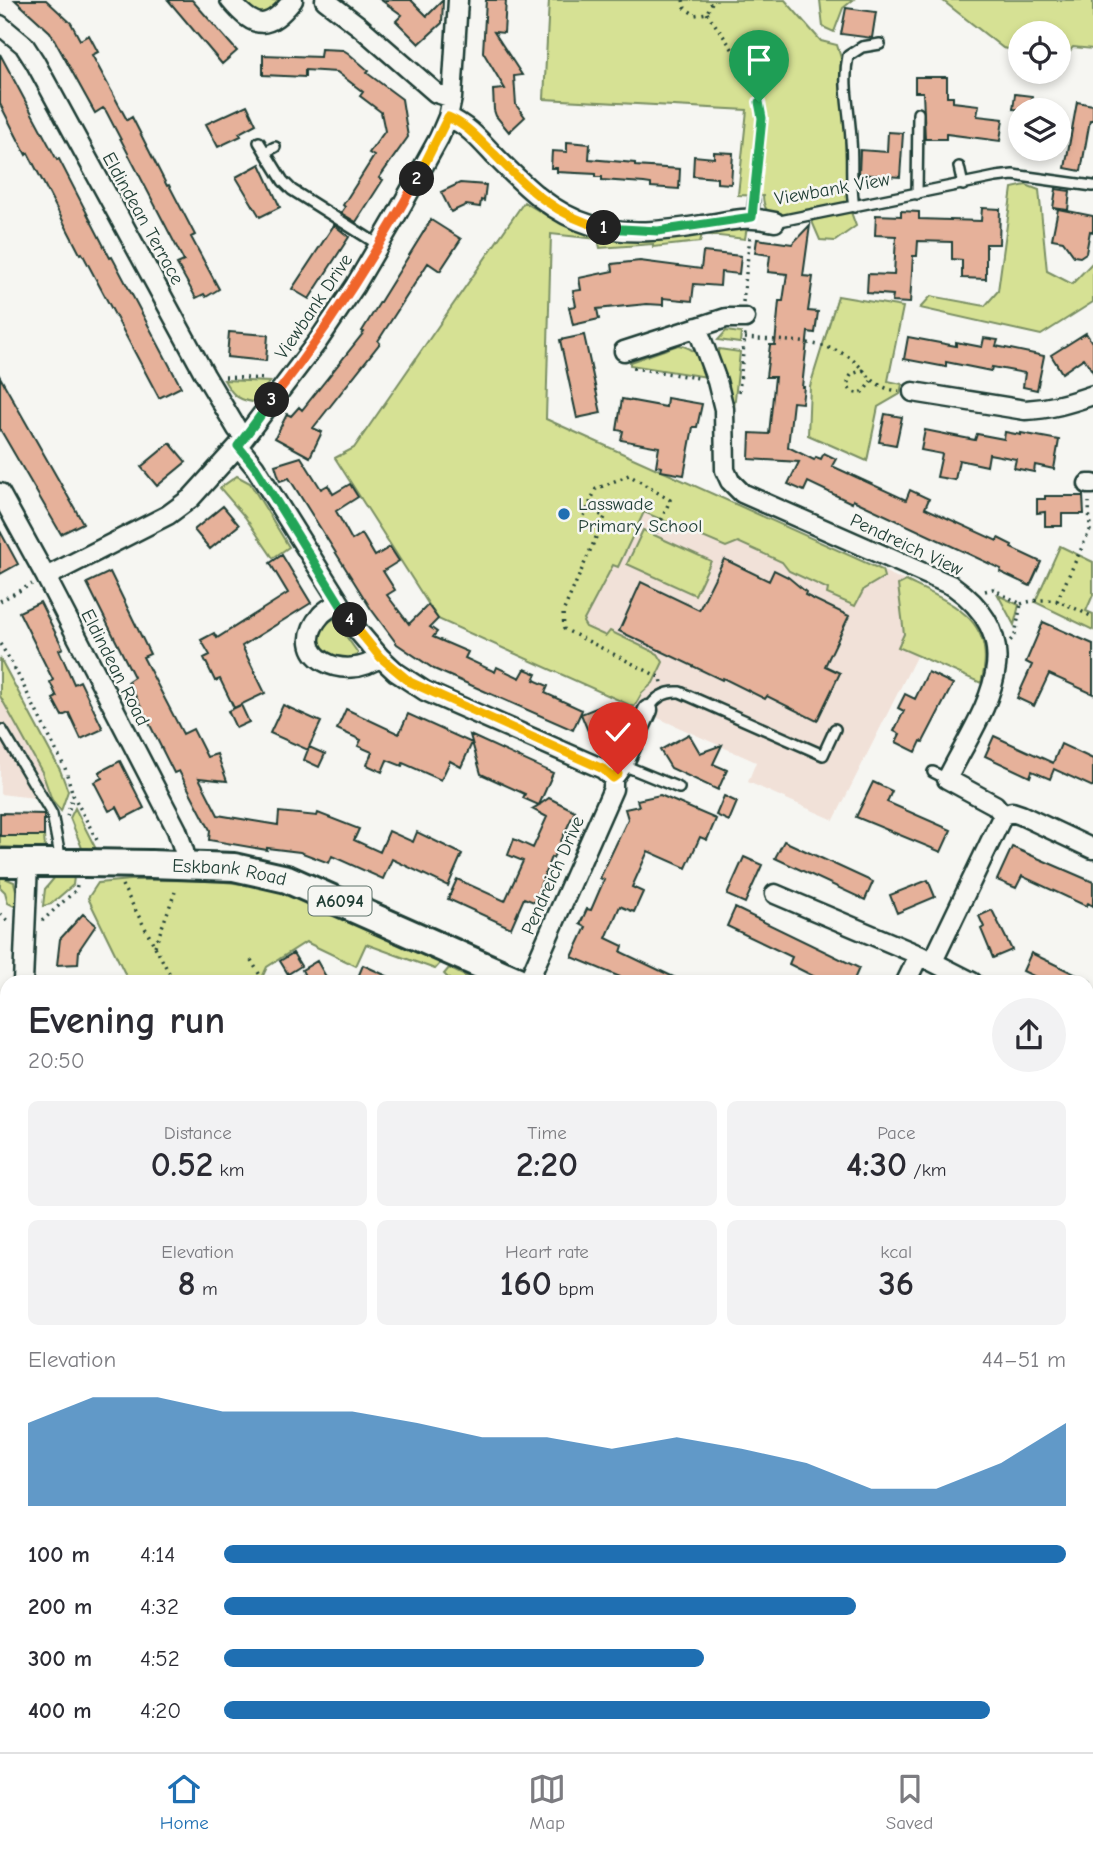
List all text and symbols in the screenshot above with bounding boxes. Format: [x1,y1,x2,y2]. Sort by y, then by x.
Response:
map controls [1008,21,1071,161]
button: locate [1008,21,1071,84]
pin [729,30,789,102]
icon: arrive [740,41,778,79]
button: layers [1008,98,1071,161]
street label: Eldindean Terrace [98,148,189,288]
pin: 2 [400,162,434,196]
text: 2 [412,167,421,189]
street label: Viewbank View [773,168,892,210]
pin: 1 [586,210,622,246]
text: 1 [600,216,607,238]
street label: Viewbank Drive [271,250,357,363]
pin: 3 [254,382,290,418]
text: 3 [267,388,276,410]
place label: Lasswade Primary School [578,493,703,537]
marker: Lasswade Primary School [556,506,572,522]
street label: Pendreich View [847,509,967,581]
pin: 4 [332,602,368,638]
street label: Eldindean Road [76,606,154,729]
text: 4 [345,608,354,630]
pin [588,702,648,774]
icon: check [599,713,637,751]
street label: Pendreich Drive [517,813,589,938]
street label: Eskbank Road [172,855,289,891]
road number: A6094 [308,887,372,916]
button: share [992,998,1066,1072]
text: Evening run [28,999,225,1043]
text: 20:50 [28,1047,85,1074]
text: Distance [164,1122,232,1144]
text: Time [527,1122,567,1144]
text: Pace [877,1122,915,1144]
text: 0.52 [151,1144,213,1185]
text: 2:20 [516,1144,578,1185]
text: 4:30 [846,1144,907,1185]
text: km [213,1159,244,1181]
text: /km [907,1159,947,1181]
text: Elevation [161,1241,234,1263]
text: Heart rate [505,1241,589,1263]
text: kcal [880,1241,912,1263]
text: 8 [178,1263,196,1304]
text: 160 [500,1263,552,1304]
text: 36 [879,1263,914,1304]
text: m [196,1278,218,1300]
text: bpm [552,1278,594,1300]
text: Elevation [28,1346,116,1373]
text: 44–51 m [982,1346,1066,1373]
text: 100 m [28,1541,90,1568]
text: 4:14 [140,1541,176,1568]
text: 200 m [28,1593,92,1620]
text: 4:32 [140,1593,179,1620]
text: 300 m [28,1645,92,1672]
text: 4:52 [140,1645,180,1672]
text: 400 m [28,1697,92,1724]
text: 4:20 [140,1697,181,1724]
tab: Home [160,1770,209,1834]
tab: Map [528,1770,566,1834]
tab: Saved [886,1770,933,1834]

